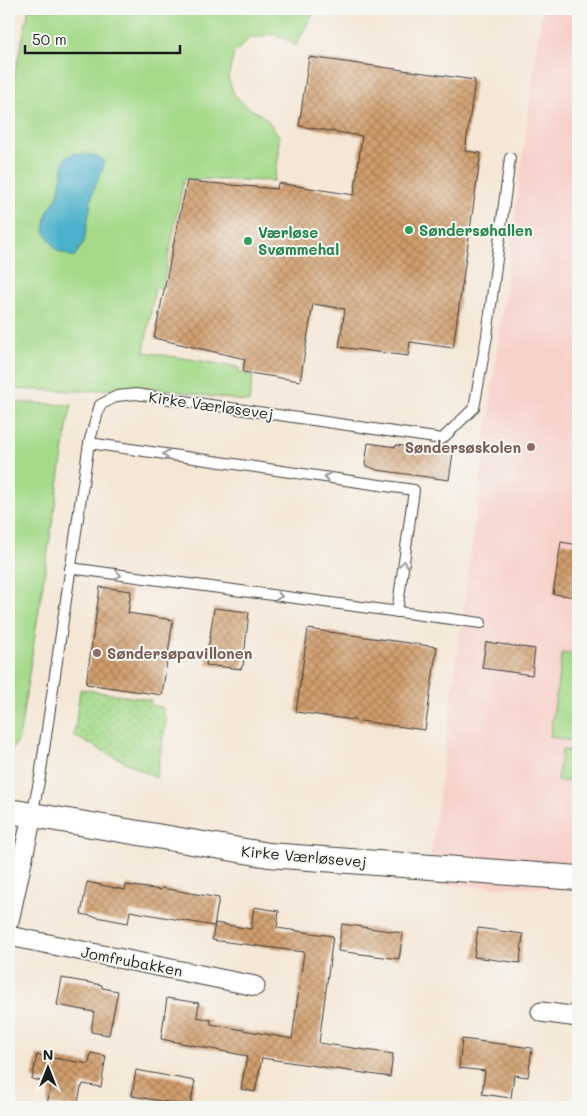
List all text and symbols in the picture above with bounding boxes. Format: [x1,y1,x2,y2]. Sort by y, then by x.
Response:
scale bar [25,22,180,54]
text: 50 m [32,29,67,49]
place label: Søndersøhallen [419,220,533,240]
place label: Værløse Svømmehal [258,222,339,259]
marker: Søndersøhallen [403,224,415,236]
marker: Værløse Svømmehal [242,235,254,247]
street label: Kirke Værløsevej [147,386,275,424]
place label: Søndersøskolen [405,437,521,457]
marker: Søndersøskolen [525,441,537,453]
one-way arrow [162,449,170,460]
one-way arrow [323,472,331,483]
one-way arrow [398,559,408,568]
one-way arrow [114,569,122,580]
one-way arrow [275,590,283,601]
place label: Søndersøpavillonen [107,643,252,663]
marker: Søndersøpavillonen [91,647,103,659]
street label: Kirke Værløsevej [241,841,367,871]
street label: Jomfrubakken [79,941,185,981]
north arrow [22,1044,72,1094]
text: N [43,1045,53,1064]

